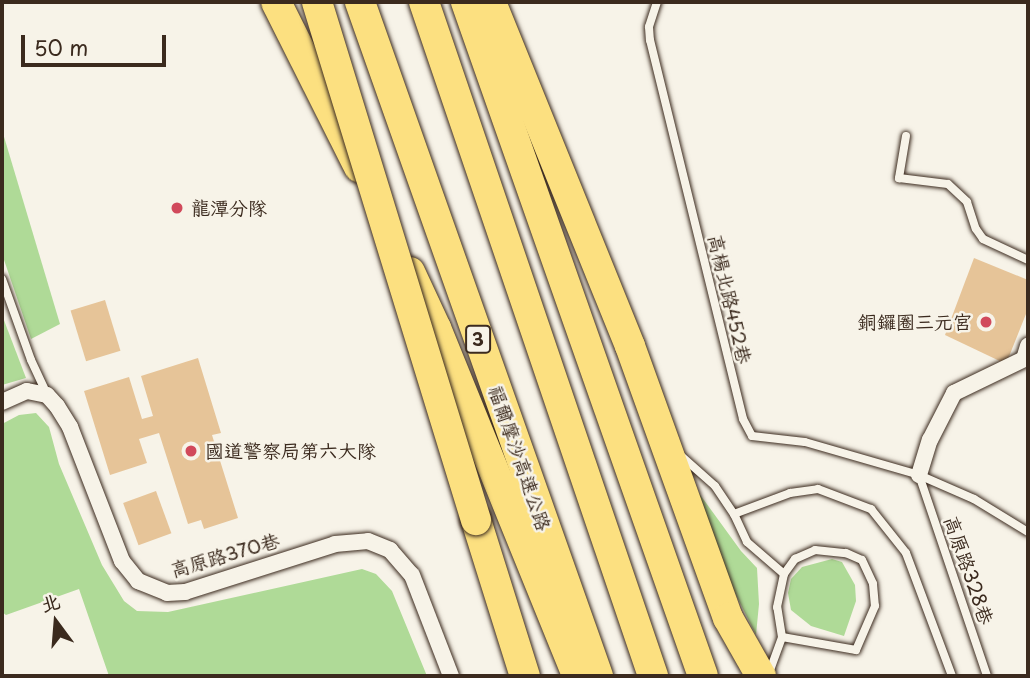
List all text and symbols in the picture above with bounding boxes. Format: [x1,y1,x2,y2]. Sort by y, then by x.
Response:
scale bar [24,21,170,65]
text: 50 m [34,31,88,63]
place label: 龍潭分隊 [191,197,267,219]
marker: 龍潭分隊 [169,200,185,216]
street label: 高楊北路452巷 [704,232,756,366]
place label: 銅鑼圈三元宮 [858,311,972,333]
marker: 銅鑼圈三元宮 [978,314,994,330]
road number: 3 [464,324,492,354]
street label: 福爾摩沙高速公路 [484,382,556,534]
place label: 國道警察局第六大隊 [205,440,376,462]
marker: 國道警察局第六大隊 [183,443,199,459]
street label: 高原路328巷 [940,513,998,627]
street label: 高原路370巷 [168,529,282,581]
text: 北 [37,586,63,618]
north arrow [21,587,91,657]

